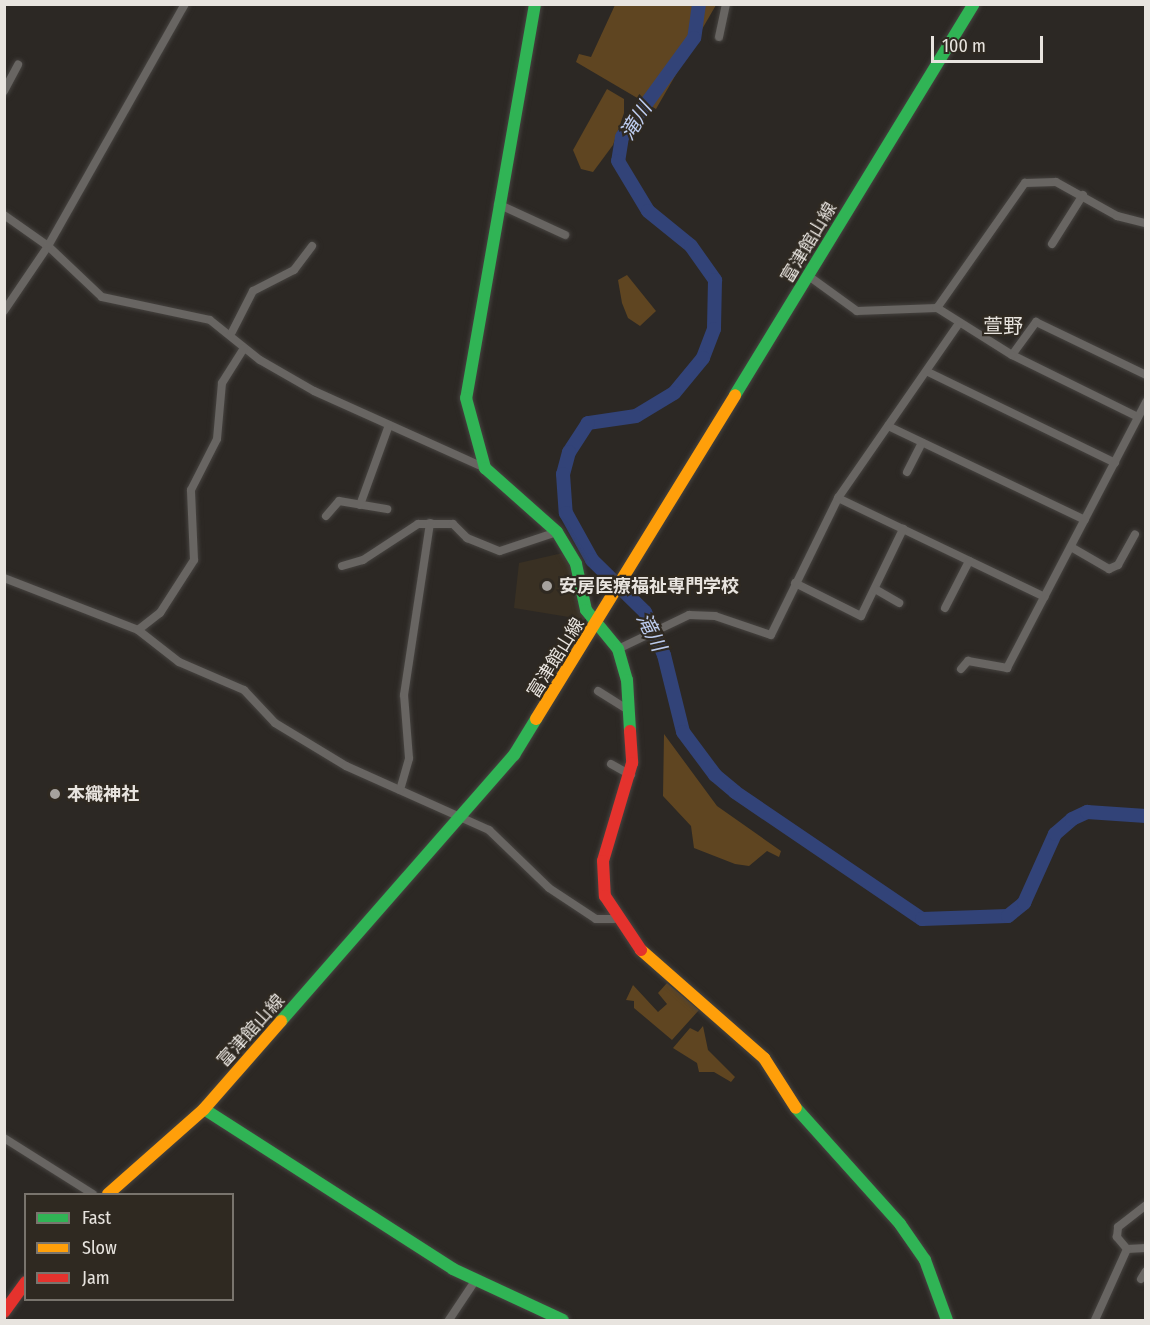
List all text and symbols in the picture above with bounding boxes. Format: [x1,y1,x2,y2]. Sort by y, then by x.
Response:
scale bar [934,24,1046,62]
text: 100 m [942,35,986,57]
water label: 滝川 [615,98,657,144]
street label: 富津館山線 [777,199,841,287]
district label: 萱野 [983,314,1023,338]
place label: 安房医療福祉専門学校 [559,575,739,597]
marker: 安房医療福祉専門学校 [540,579,554,593]
water label: 滝川 [631,609,671,655]
street label: 富津館山線 [523,614,589,702]
place label: 本織神社 [67,783,139,805]
marker: 本織神社 [48,787,62,801]
street label: 富津館山線 [213,990,289,1072]
legend [24,1193,234,1301]
text: Fast [82,1207,111,1229]
text: Slow [82,1237,117,1259]
text: Jam [82,1267,110,1289]

